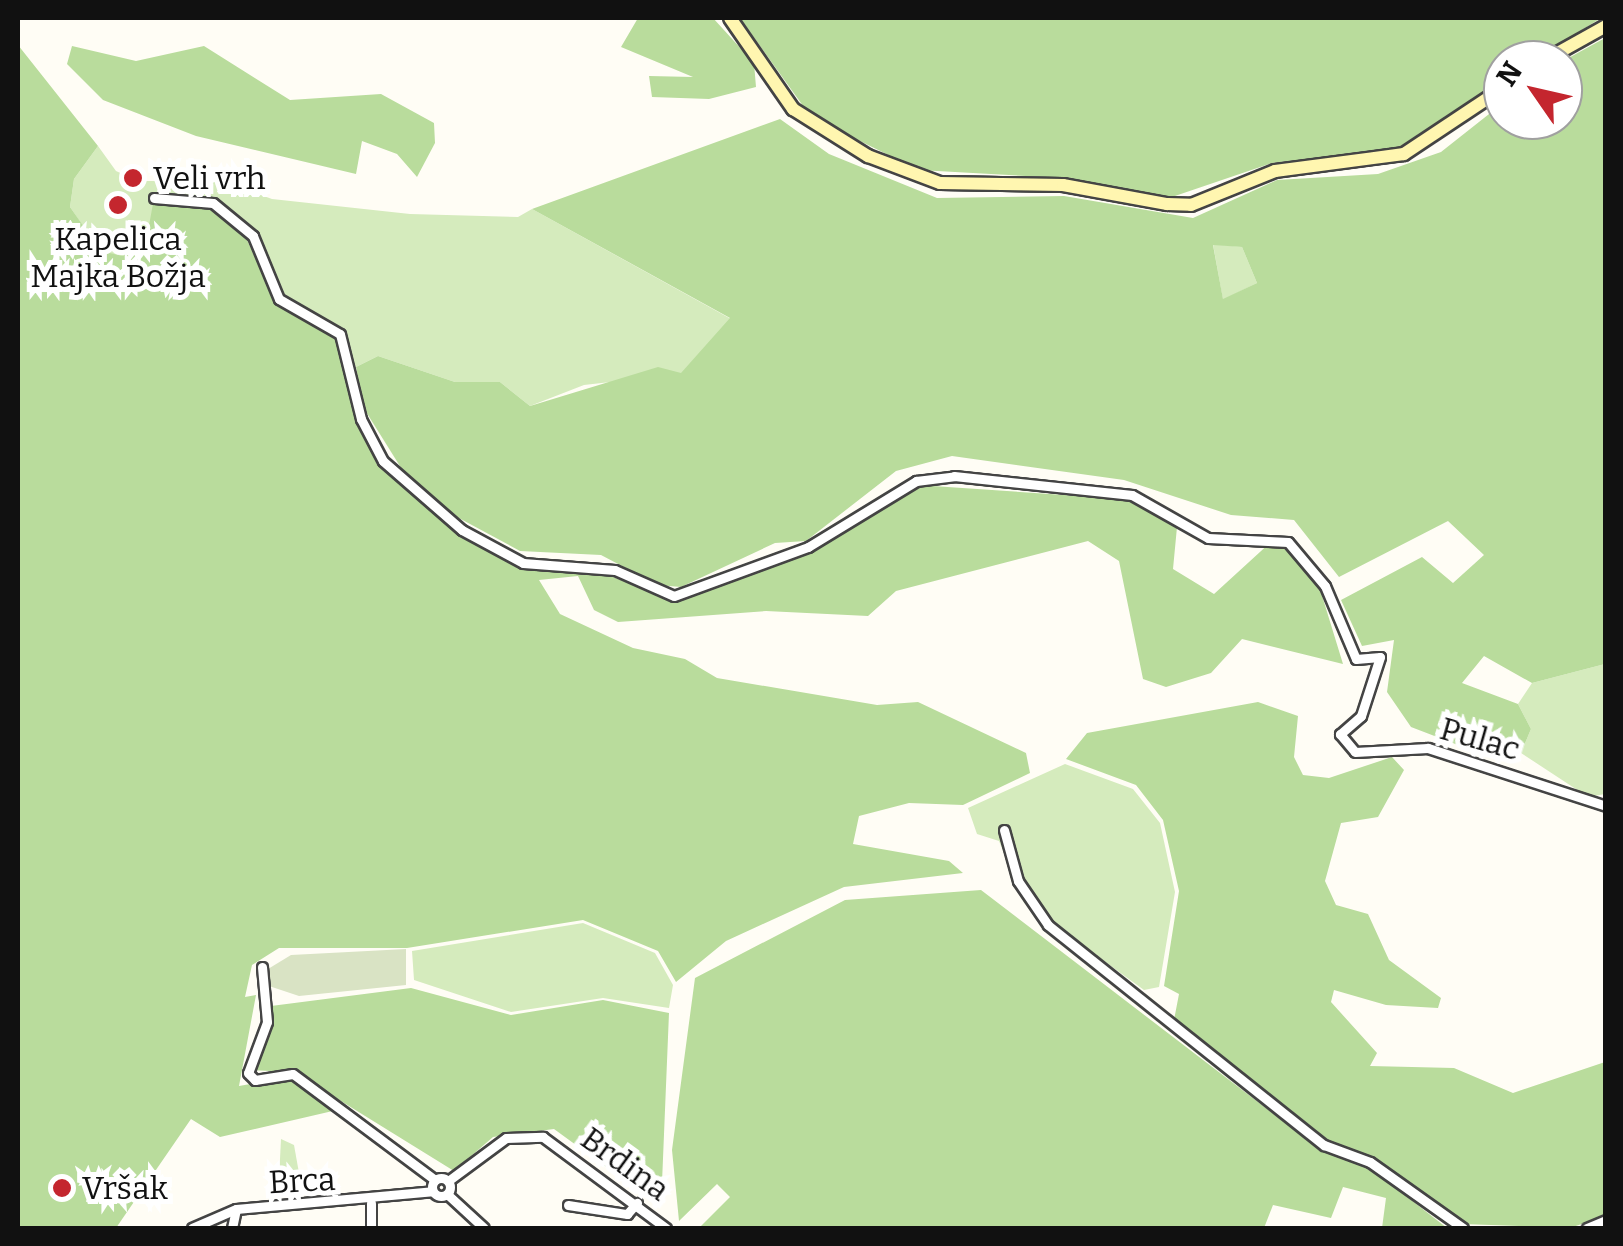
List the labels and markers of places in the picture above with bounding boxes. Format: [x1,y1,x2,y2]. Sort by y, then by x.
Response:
place label: Veli vrh [153,159,266,197]
marker: Veli vrh [122,167,144,189]
marker: Kapelica Majka Božja [107,194,129,216]
place label: Kapelica Majka Božja [30,221,206,296]
place label: Vršak [82,1169,168,1207]
marker: Vršak [51,1177,73,1199]

